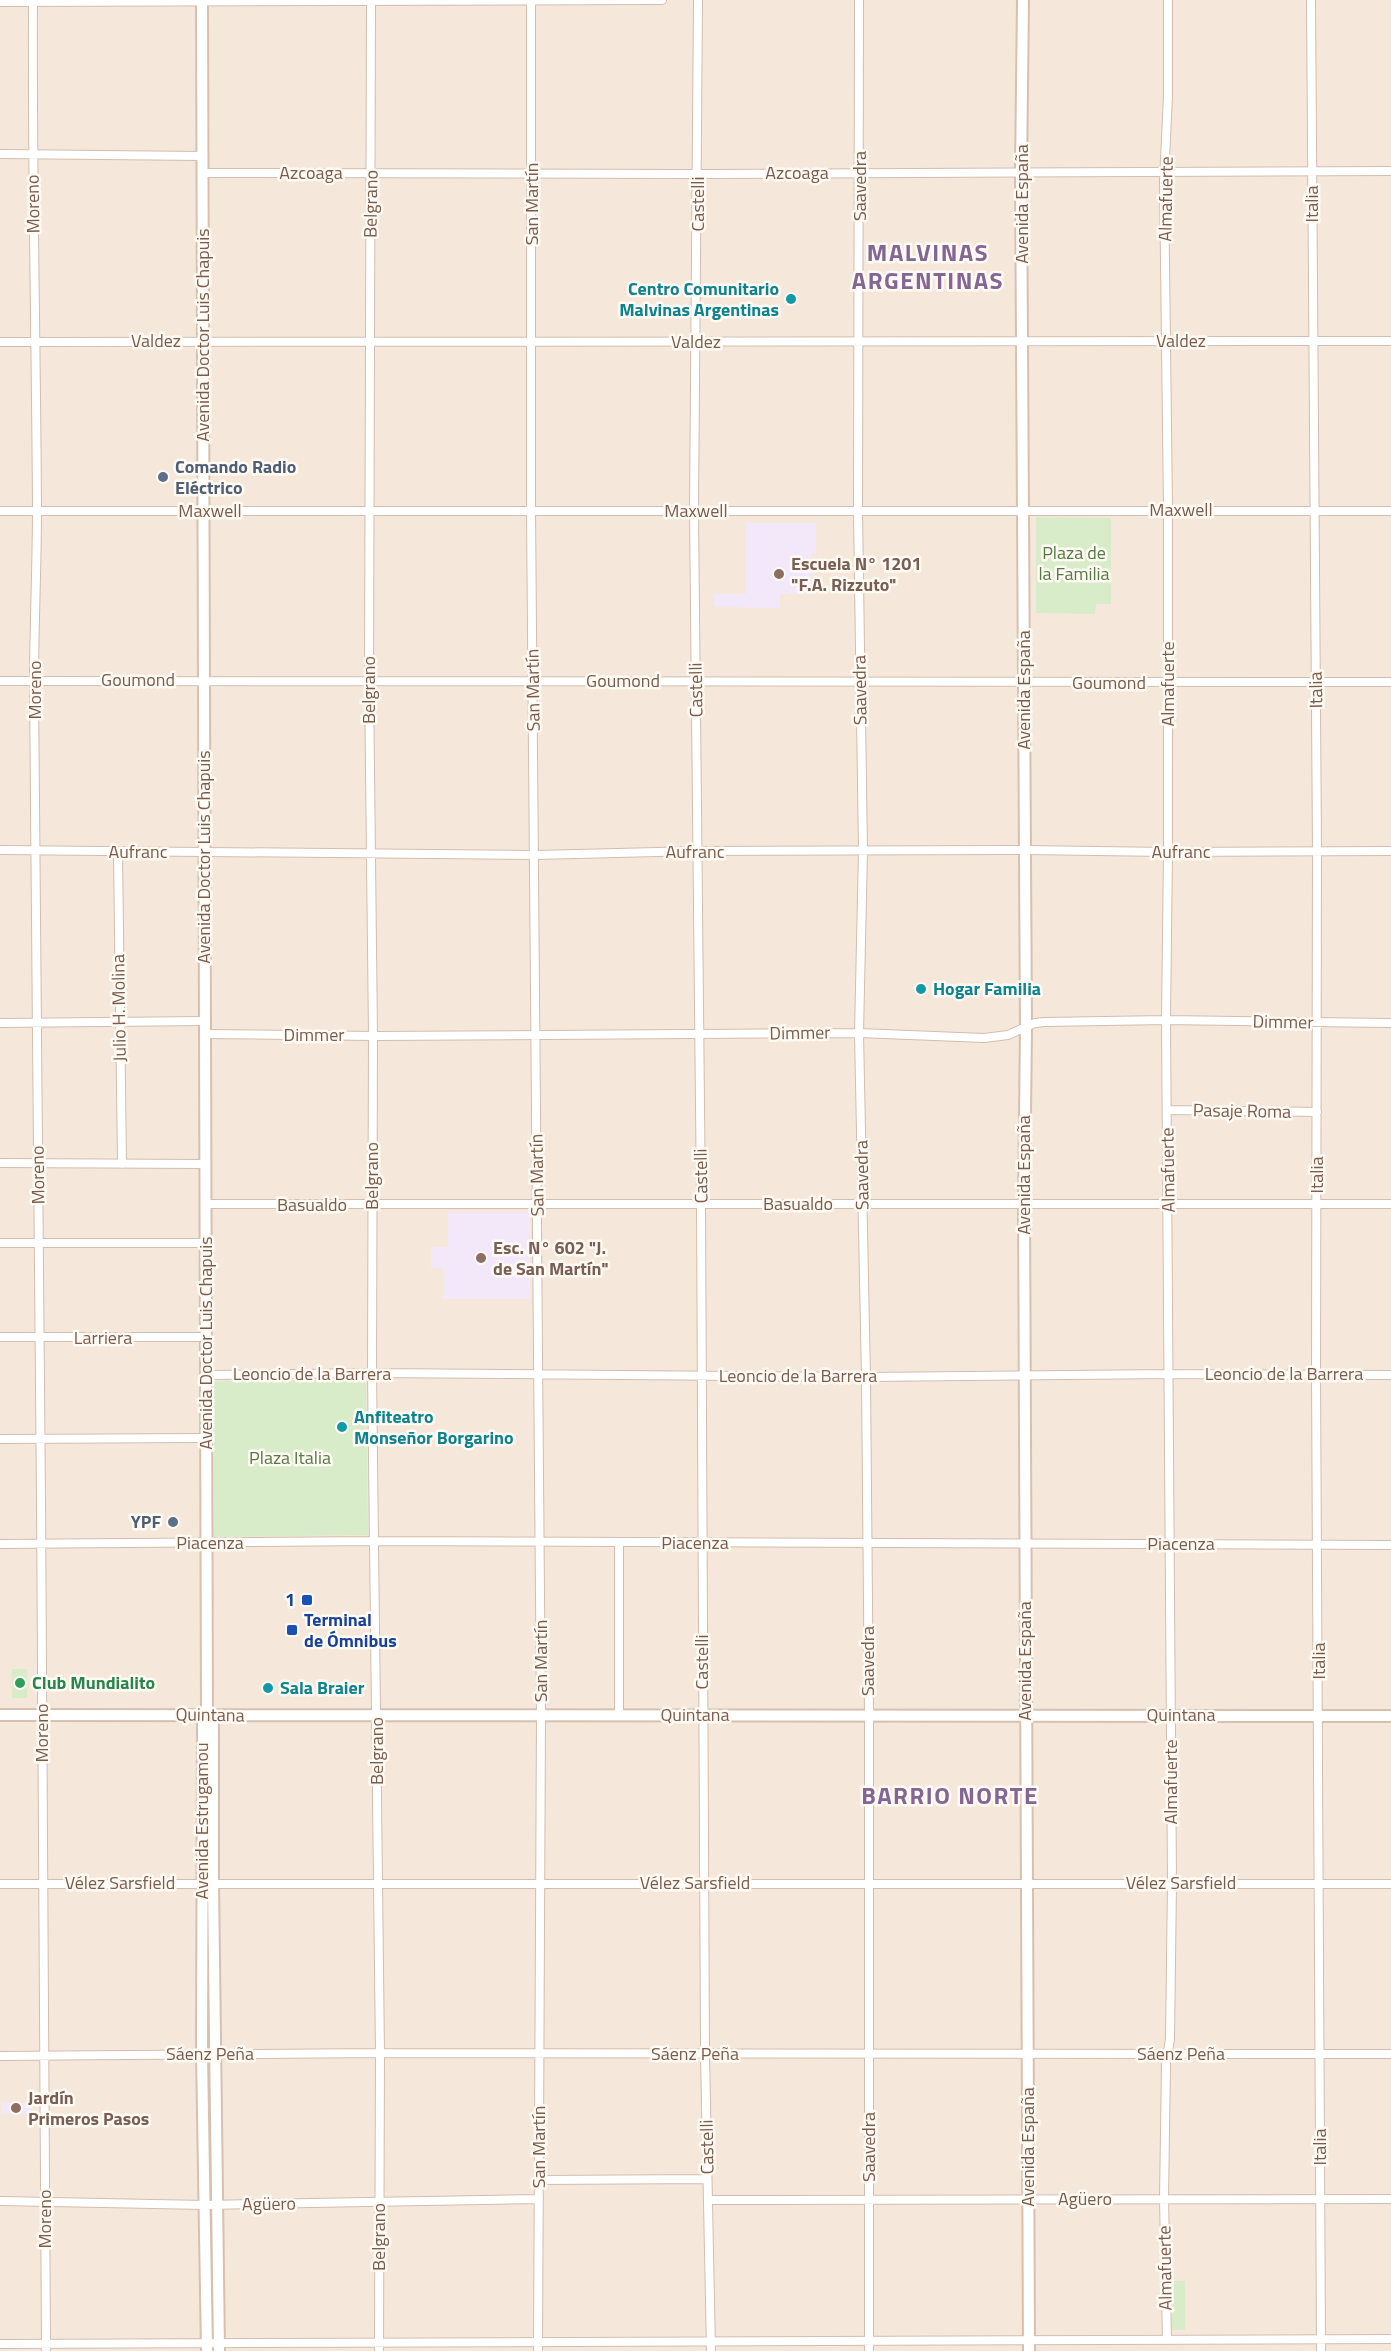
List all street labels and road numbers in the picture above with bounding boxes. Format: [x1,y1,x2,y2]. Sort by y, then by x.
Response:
street label: Avenida España [1008,144,1035,264]
street label: Saavedra [846,151,873,221]
street label: Almafuerte [1151,156,1180,242]
street label: Azcoaga [279,159,343,186]
street label: Azcoaga [765,159,829,186]
street label: San Martín [518,163,545,245]
street label: Belgrano [356,170,385,238]
street label: Moreno [18,174,47,234]
street label: Castelli [684,177,711,231]
street label: Italia [1298,186,1325,222]
street label: Avenida Doctor Luis Chapuis [189,228,216,442]
street label: Valdez [131,327,181,354]
street label: Valdez [1156,327,1206,354]
street label: Valdez [671,328,721,355]
street label: Maxwell [1149,496,1213,523]
street label: Maxwell [178,497,242,524]
street label: Maxwell [664,497,728,524]
street label: Avenida España [1010,630,1037,750]
street label: Almafuerte [1154,641,1181,727]
street label: San Martín [518,648,547,732]
street label: Saavedra [845,655,874,725]
street label: Belgrano [355,656,382,724]
street label: Moreno [21,661,48,719]
street label: Castelli [682,662,709,718]
street label: Goumond [101,666,175,693]
street label: Goumond [586,667,660,694]
street label: Goumond [1072,669,1146,696]
street label: Italia [1302,671,1329,709]
street label: Avenida Doctor Luis Chapuis [190,750,217,964]
street label: Aufranc [108,838,168,865]
street label: Aufranc [665,838,725,865]
street label: Aufranc [1151,838,1211,865]
street label: Julio H. Molina [104,954,133,1062]
street label: Dimmer [1252,1007,1314,1036]
street label: Dimmer [769,1018,831,1047]
street label: Dimmer [284,1021,344,1048]
street label: Pasaje Roma [1193,1096,1291,1125]
street label: Avenida España [1010,1115,1037,1235]
street label: Almafuerte [1153,1127,1182,1213]
street label: San Martín [522,1133,551,1217]
street label: Saavedra [847,1140,876,1210]
street label: Belgrano [358,1142,385,1210]
street label: Moreno [23,1145,52,1205]
street label: Castelli [687,1148,714,1204]
street label: Italia [1303,1157,1330,1193]
street label: Basualdo [763,1190,833,1217]
street label: Basualdo [277,1191,347,1218]
street label: Avenida Doctor Luis Chapuis [192,1236,219,1450]
street label: Larriera [74,1324,132,1351]
street label: Leoncio de la Barrera [233,1360,391,1387]
street label: Leoncio de la Barrera [1205,1360,1363,1387]
street label: Leoncio de la Barrera [719,1362,877,1389]
street label: Piacenza [176,1529,244,1556]
street label: Piacenza [661,1529,729,1556]
street label: Piacenza [1147,1530,1215,1557]
street label: Avenida España [1011,1601,1038,1721]
street label: San Martín [527,1620,554,1702]
street label: Saavedra [854,1626,881,1696]
street label: Castelli [688,1635,715,1689]
street label: Italia [1305,1643,1332,1679]
street label: Quintana [175,1700,245,1729]
street label: Quintana [660,1701,730,1728]
street label: Quintana [1146,1701,1216,1728]
street label: Moreno [28,1704,55,1762]
street label: Belgrano [363,1717,390,1785]
street label: Almafuerte [1157,1739,1184,1825]
street label: Avenida Estrugamou [188,1743,215,1899]
street label: Vélez Sarsfield [65,1869,175,1896]
street label: Vélez Sarsfield [640,1869,750,1896]
street label: Vélez Sarsfield [1126,1869,1236,1896]
street label: Sáenz Peña [166,2040,254,2067]
street label: Sáenz Peña [651,2040,739,2067]
street label: Sáenz Peña [1137,2040,1225,2067]
street label: Avenida España [1014,2087,1041,2207]
street label: San Martín [525,2106,552,2188]
street label: Saavedra [855,2112,882,2182]
street label: Castelli [693,2119,720,2175]
street label: Italia [1306,2129,1333,2165]
street label: Agüero [1058,2185,1112,2212]
street label: Moreno [31,2190,58,2248]
street label: Agüero [242,2190,296,2217]
street label: Belgrano [365,2203,392,2271]
street label: Almafuerte [1150,2225,1179,2311]

